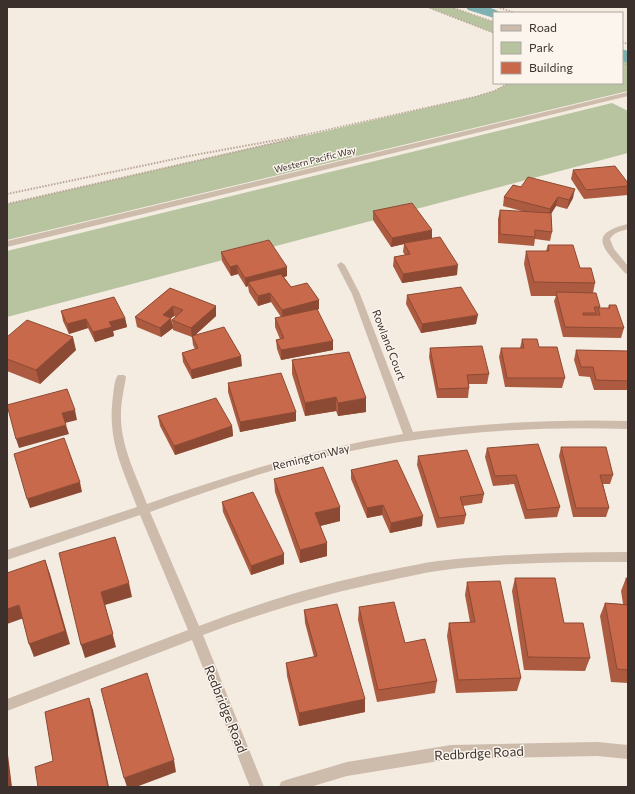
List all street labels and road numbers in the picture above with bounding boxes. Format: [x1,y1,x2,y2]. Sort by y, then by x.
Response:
street label: Western Pacific Way [273,144,357,175]
street label: Rowland Court [370,308,409,382]
street label: Remington Way [271,441,351,472]
street label: Redbridge Road [201,663,251,755]
street label: Redbrdge Road [434,743,524,763]

